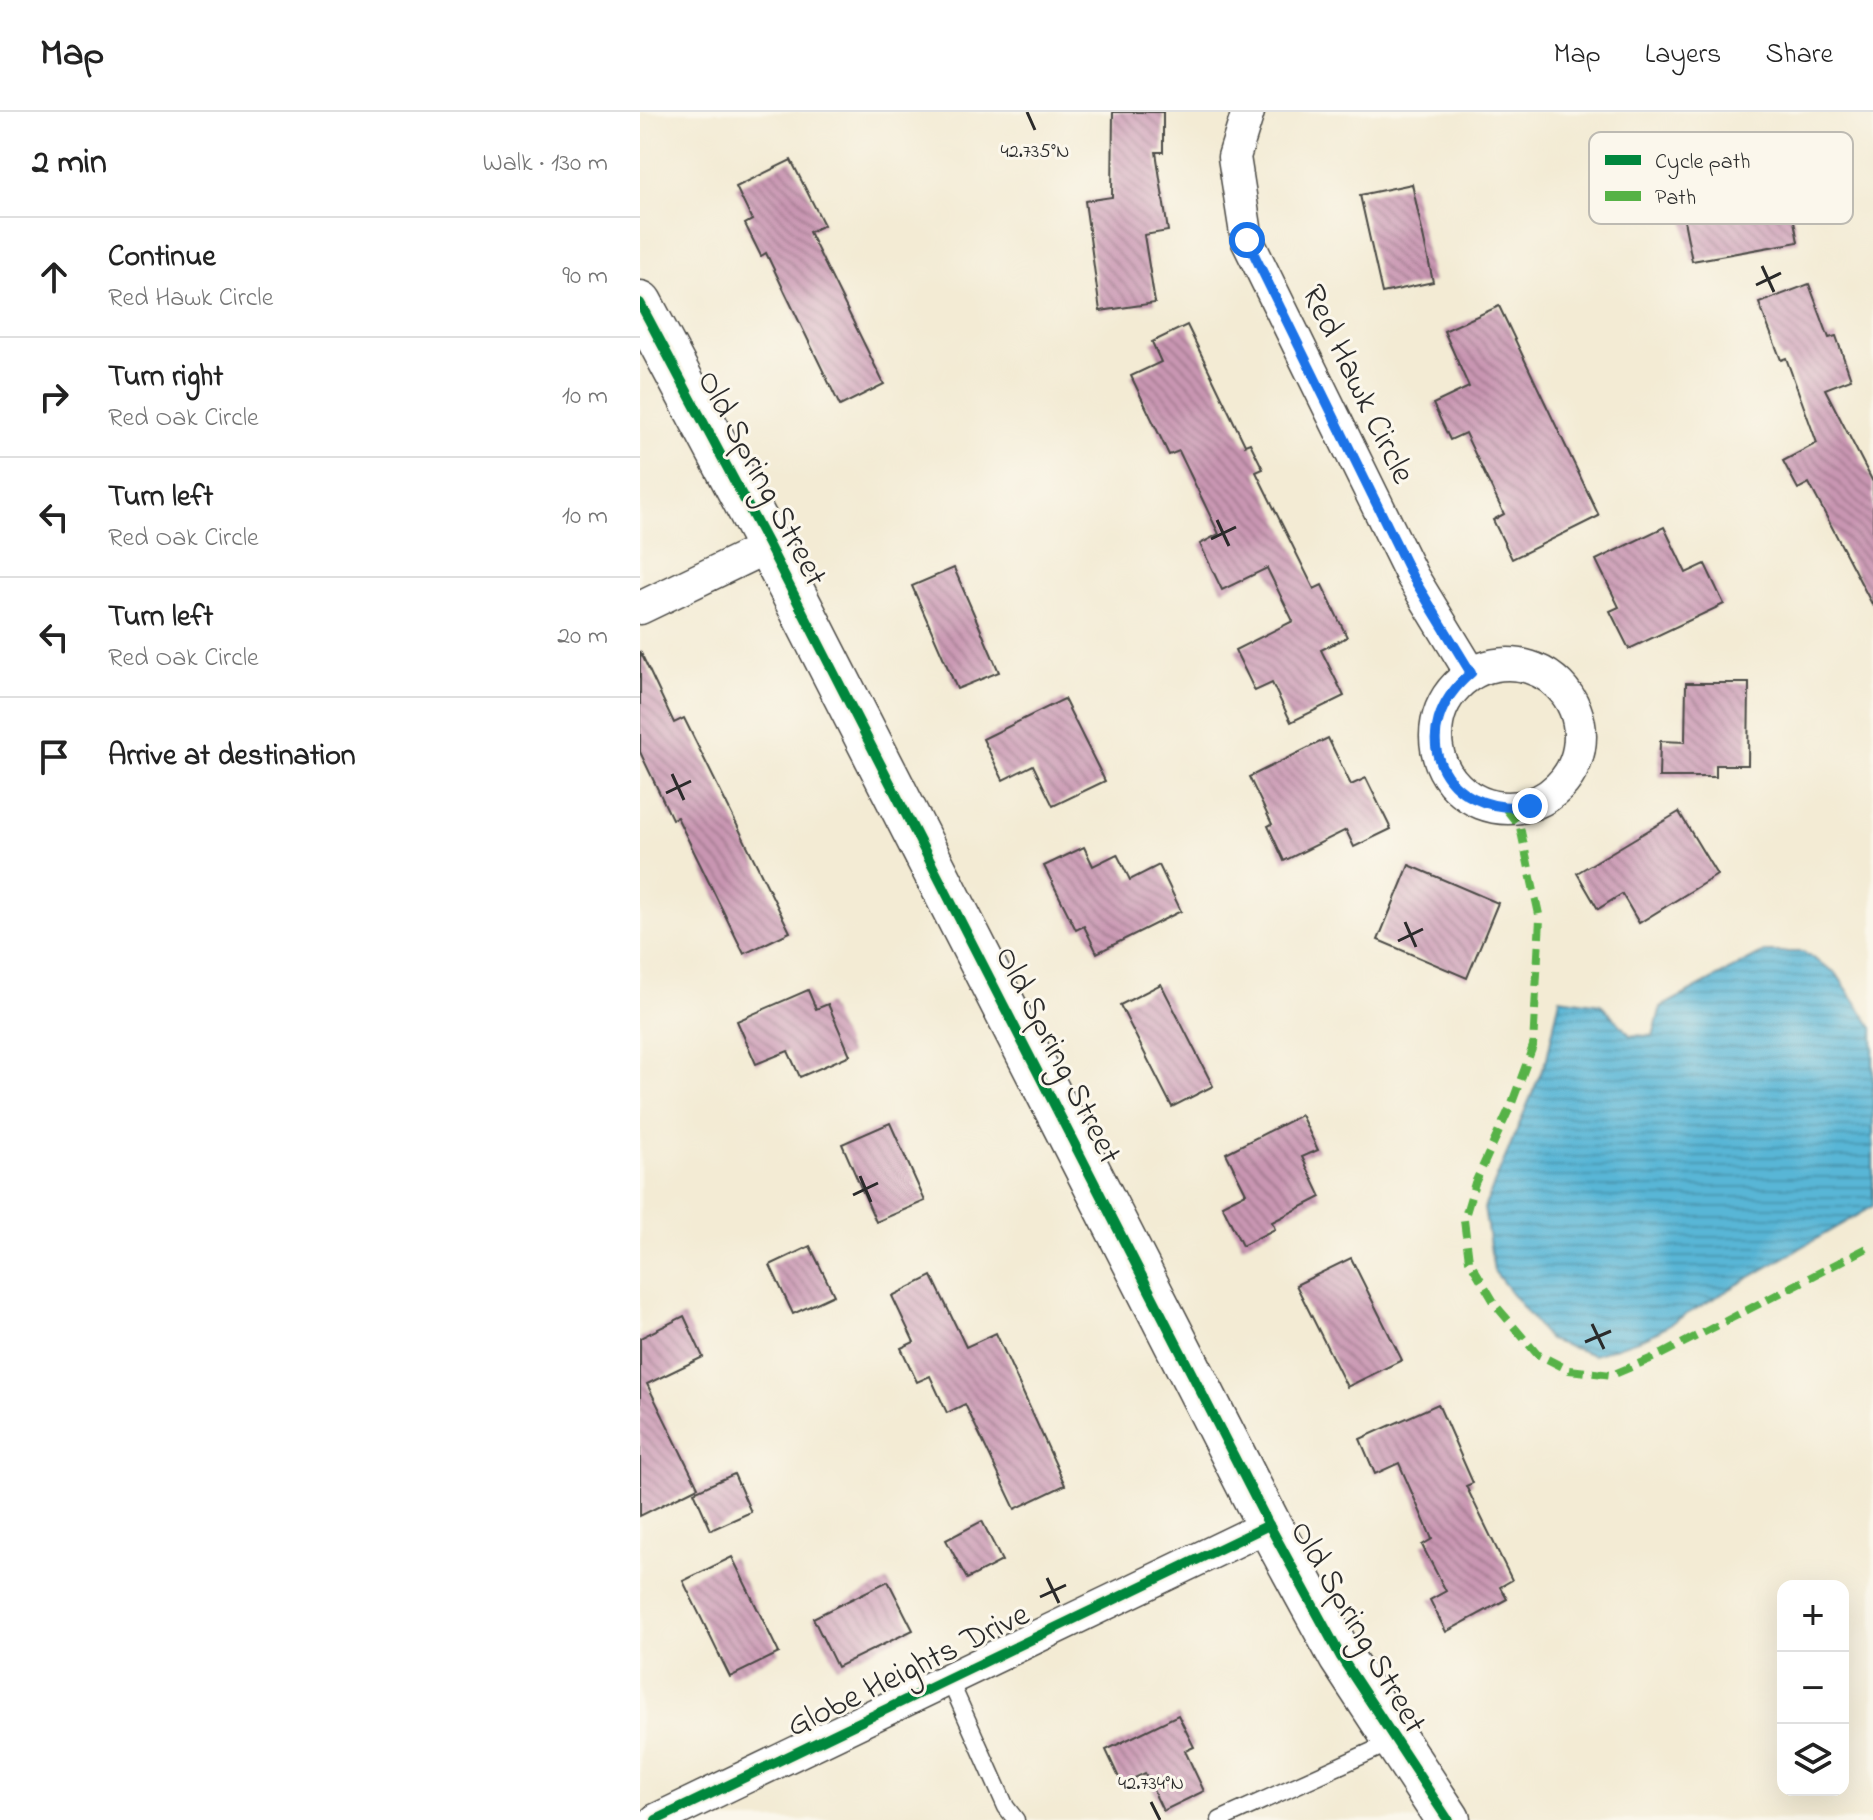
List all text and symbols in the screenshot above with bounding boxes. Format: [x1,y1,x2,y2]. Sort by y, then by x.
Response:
text: Map [40,27,104,83]
text: Map [1553,35,1601,76]
text: Layers [1645,35,1721,76]
text: Share [1765,35,1833,76]
legend [1589,132,1853,224]
text: 42.735°N [1000,138,1070,167]
text: 2 min [32,139,107,189]
text: Walk · 130 m [483,145,608,183]
text: Cycle path [1655,147,1750,180]
text: Path [1655,183,1696,215]
route start [1229,222,1265,258]
text: Continue [108,236,216,280]
icon: ahead [32,255,76,299]
text: 90 m [562,258,608,296]
street label: Red Hawk Circle [1287,277,1427,494]
text: Red Hawk Circle [108,280,273,318]
text: Turn right [108,356,223,400]
street label: Old Spring Street [682,362,839,596]
icon: right [32,375,76,419]
text: 10 m [562,378,608,416]
text: Red Oak Circle [108,400,259,438]
text: Turn left [108,476,213,520]
icon: left [32,495,76,539]
text: 10 m [562,498,608,536]
text: Red Oak Circle [108,520,259,558]
text: Turn left [108,596,213,640]
icon: left [32,615,76,659]
text: 20 m [557,618,608,656]
text: Red Oak Circle [108,640,259,678]
icon: arrive [32,735,76,779]
text: Arrive at destination [108,735,356,779]
route end [1512,788,1548,824]
street label: Old Spring Street [980,938,1133,1174]
street label: Old Spring Street [1275,1512,1438,1744]
map controls [1777,1580,1849,1796]
button: + [1777,1580,1849,1652]
street label: Globe Heights Drive [779,1591,1039,1752]
button: − [1777,1652,1849,1724]
button: layers [1777,1724,1849,1796]
text: 42.734°N [1118,1770,1184,1799]

